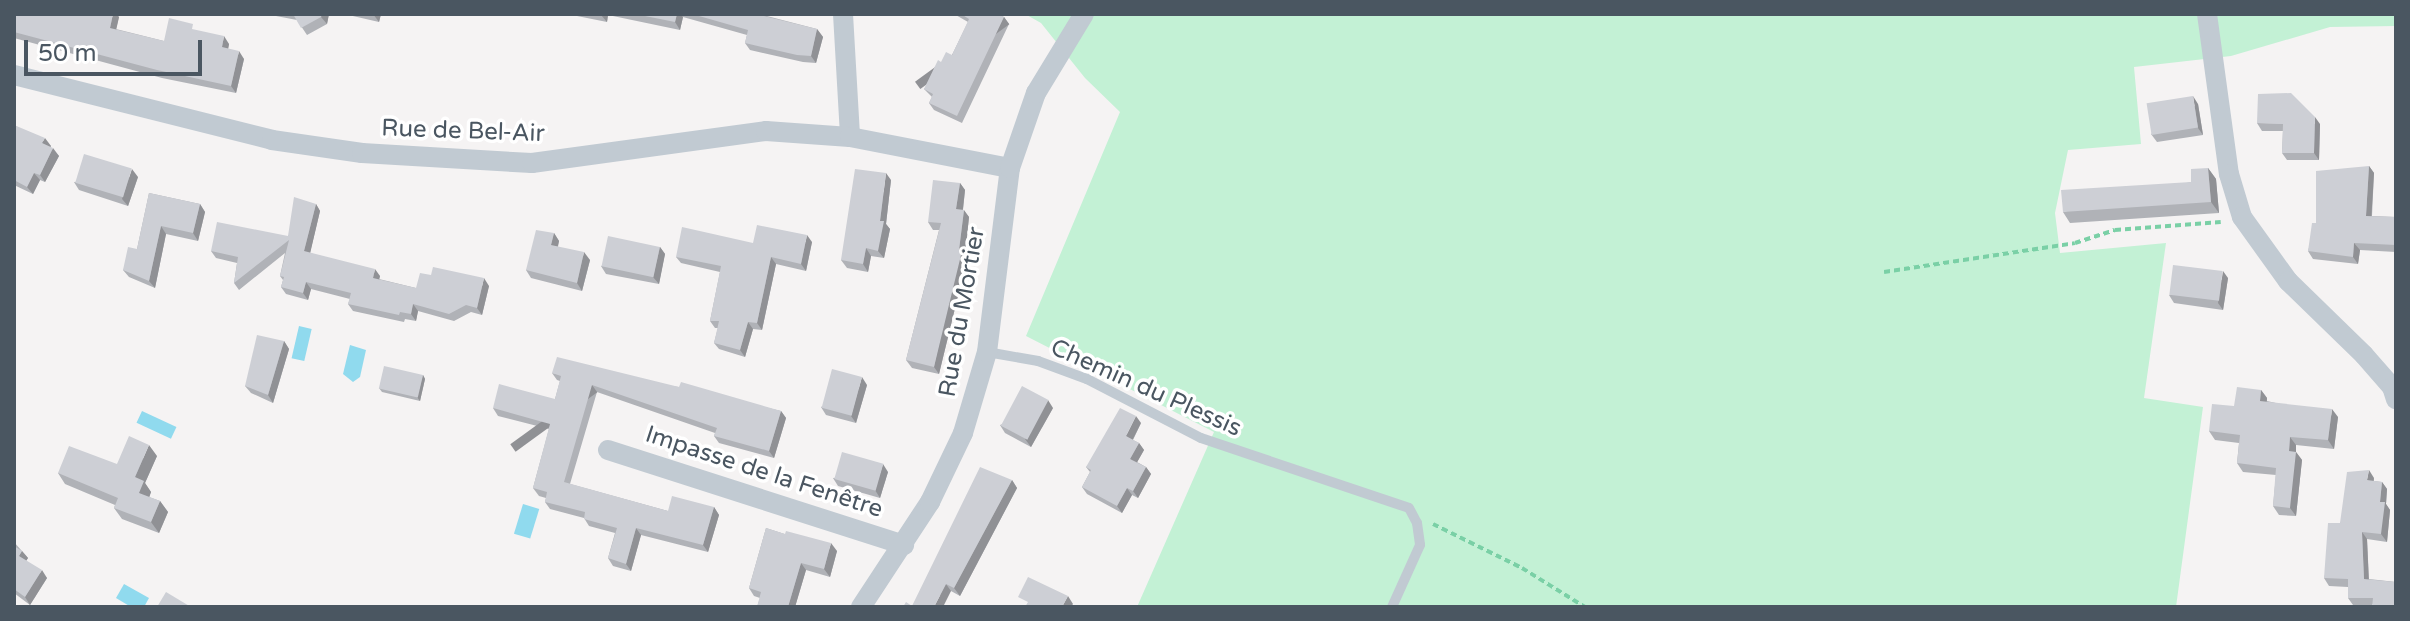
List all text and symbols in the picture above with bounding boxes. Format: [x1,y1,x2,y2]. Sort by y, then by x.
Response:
scale bar [28,24,206,74]
text: 50 m [38,39,96,68]
street label: Rue de Bel-Air [381,114,545,148]
street label: Rue du Mortier [933,225,991,399]
street label: Chemin du Plessis [1046,333,1246,443]
street label: Impasse de la Fenêtre [642,420,886,524]

